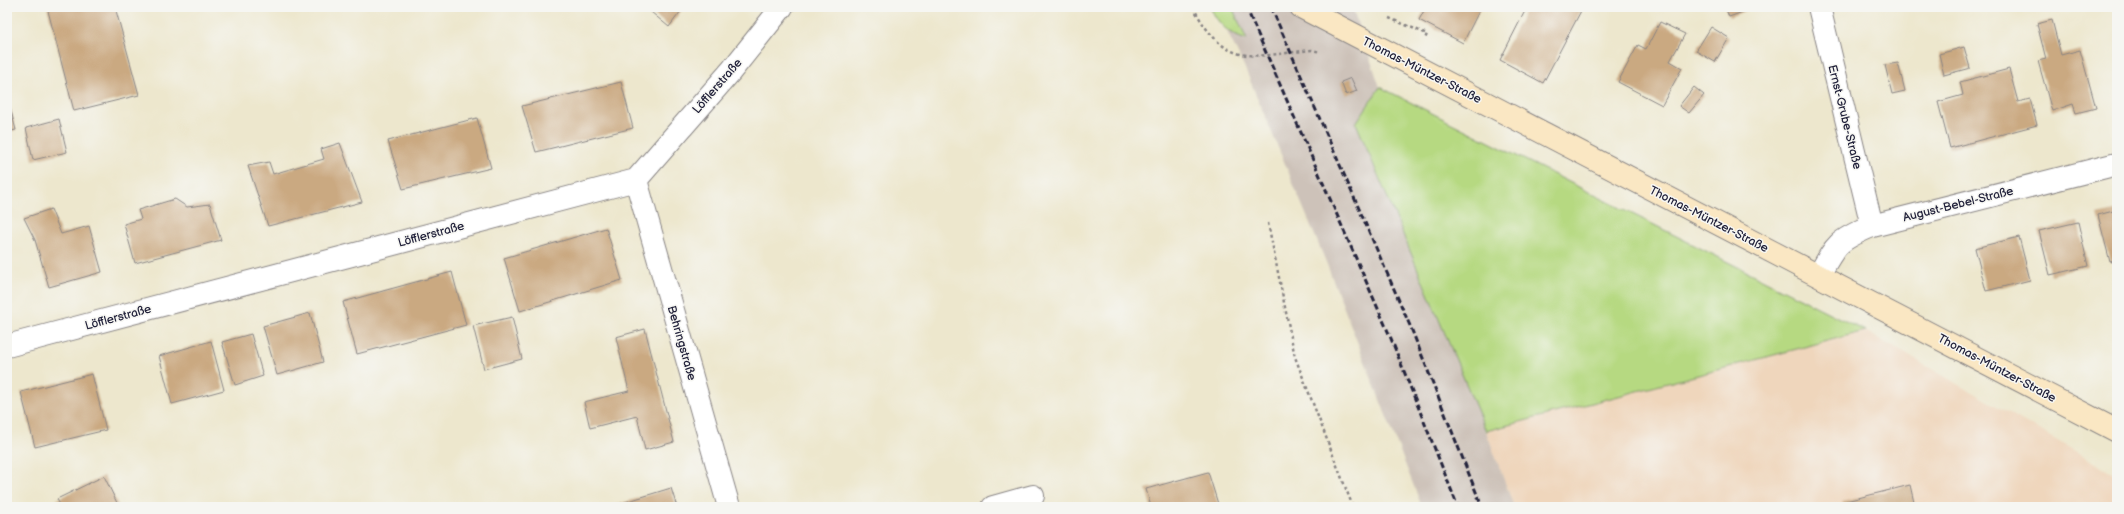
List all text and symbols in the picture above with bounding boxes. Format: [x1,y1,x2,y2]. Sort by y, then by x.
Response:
street label: Thomas-Müntzer-Straße [1360,34,1484,107]
street label: Löfflerstraße [689,56,745,117]
street label: Ernst-Grube-Straße [1824,63,1865,171]
street label: Thomas-Müntzer-Straße [1647,183,1771,256]
street label: August-Bebel-Straße [1901,183,2015,225]
street label: Löfflerstraße [396,218,466,251]
street label: Löfflerstraße [83,301,153,334]
street label: Behringstraße [664,304,699,382]
street label: Thomas-Müntzer-Straße [1935,331,2058,406]

